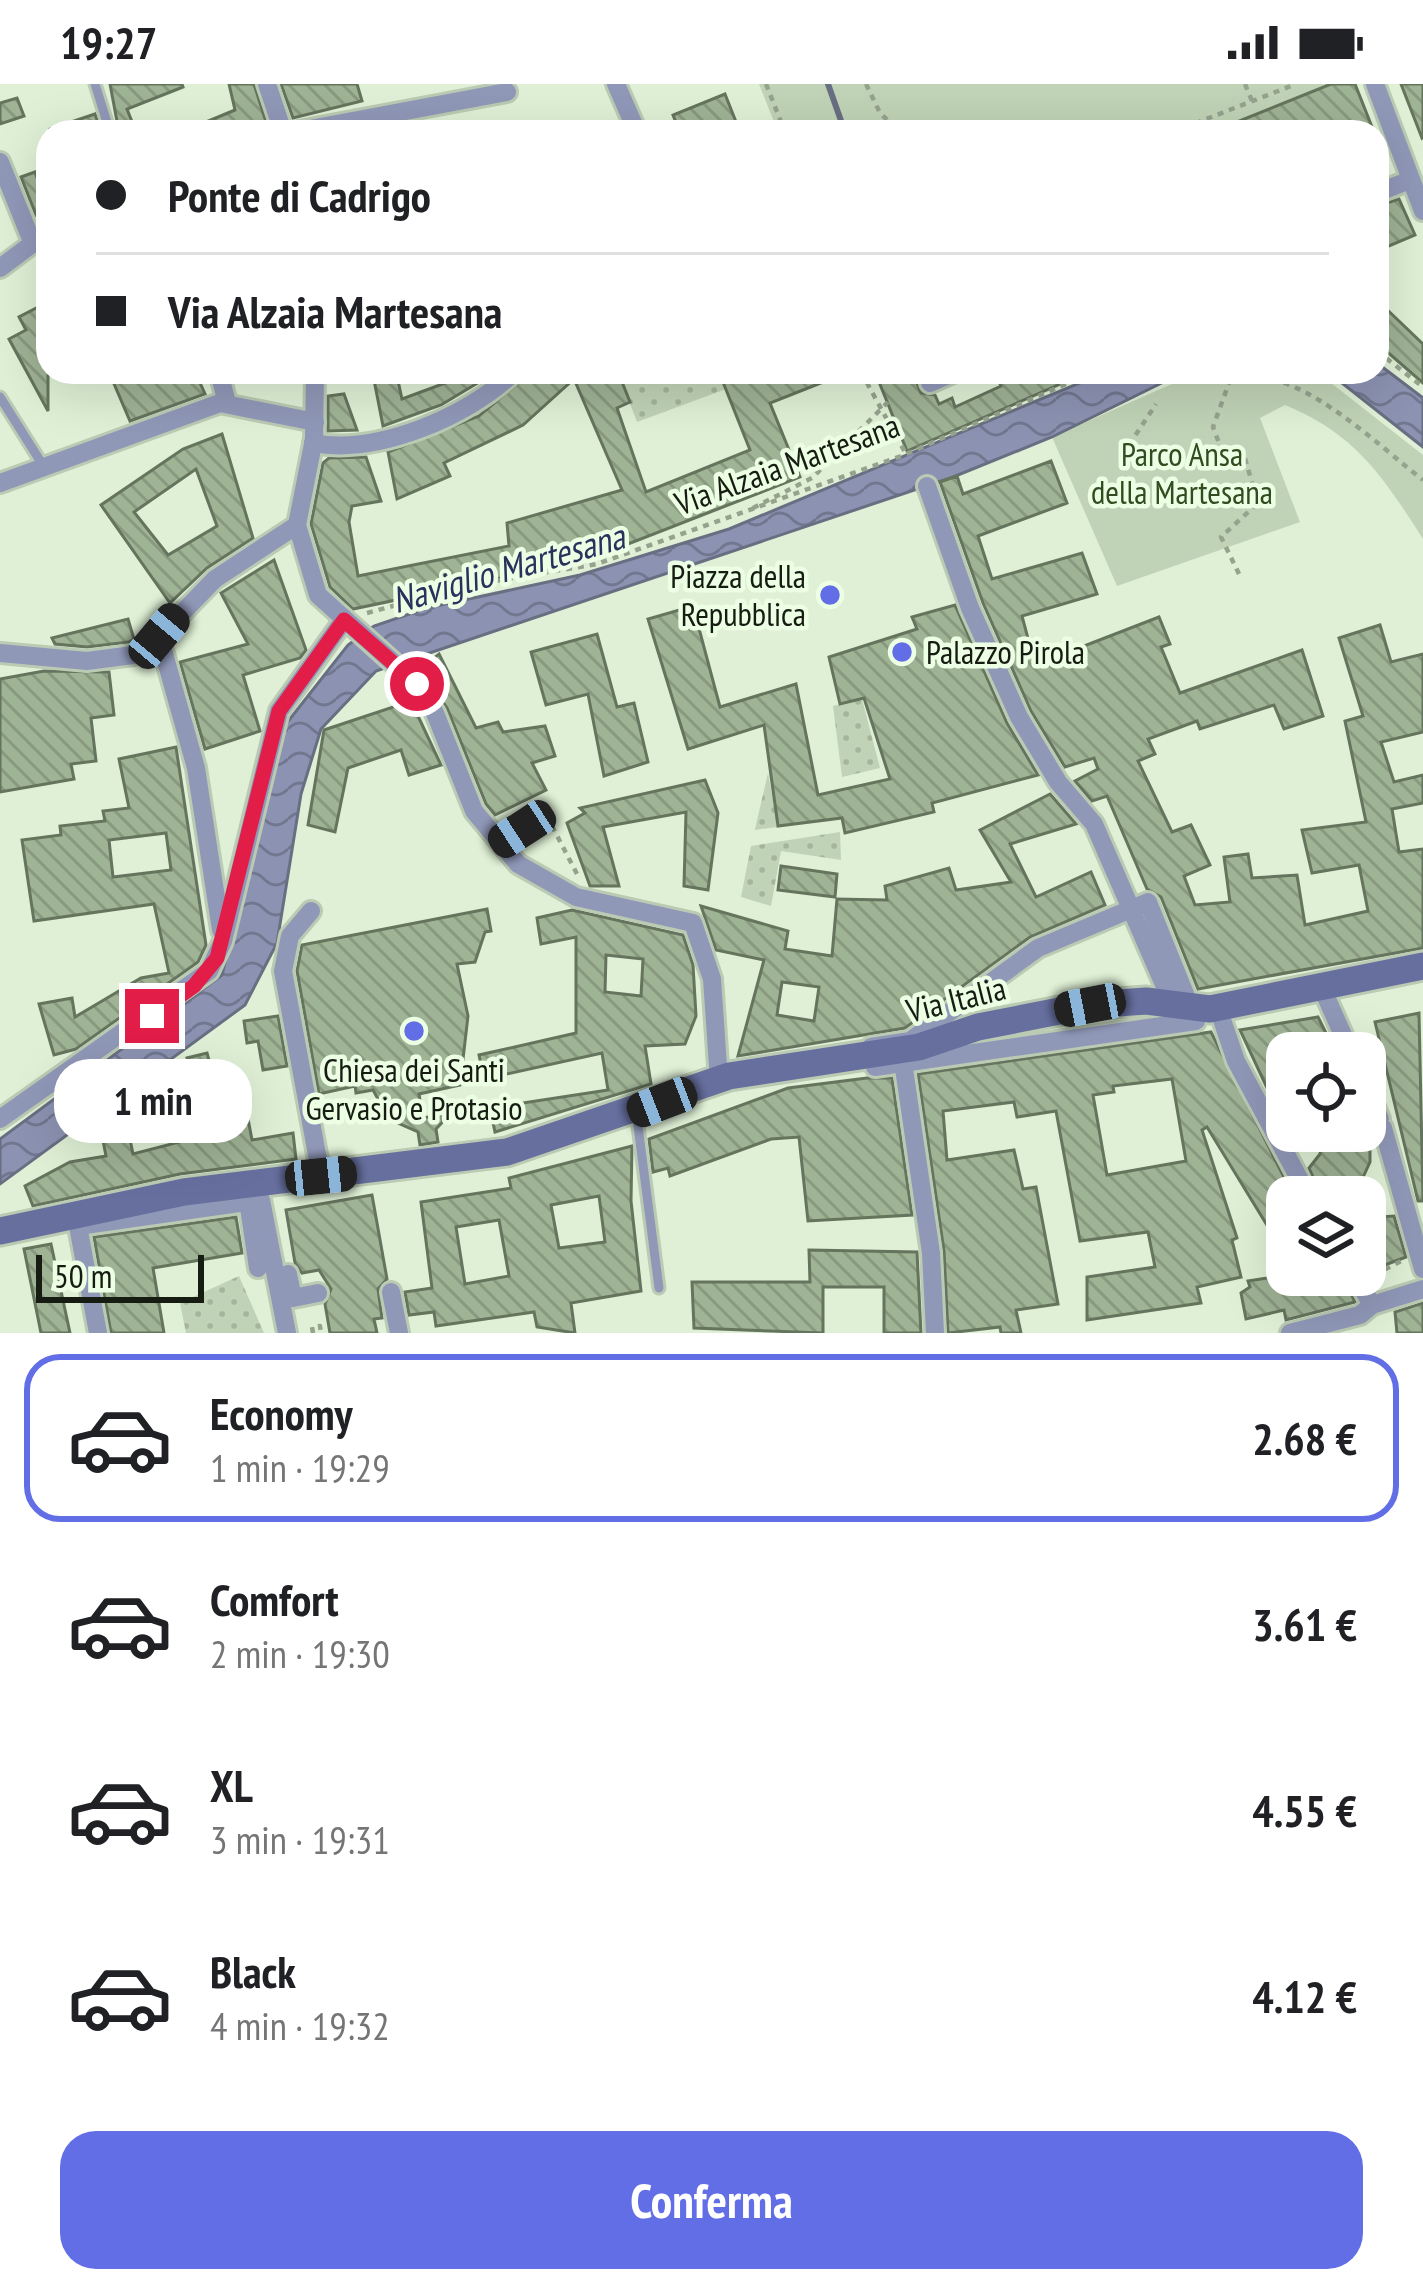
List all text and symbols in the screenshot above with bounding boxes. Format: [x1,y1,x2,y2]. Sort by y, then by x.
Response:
text: 19:27 [60,13,157,71]
text: Ponte di Cadrigo [168,166,431,224]
text: Via Alzaia Martesana [168,282,502,340]
street label: Via Alzaia Martesana [668,403,905,524]
park label: Parco Ansa della Martesana [1091,432,1273,513]
water label: Naviglio Martesana [386,511,631,623]
place label: Piazza della Repubblica [670,554,806,635]
marker: Piazza della Repubblica [817,582,843,608]
car [122,597,196,675]
place label: Palazzo Pirola [926,630,1085,673]
marker: Palazzo Pirola [889,639,915,665]
route start [390,657,444,711]
car [482,794,562,864]
street label: Via Italia [901,965,1010,1032]
car [1051,980,1129,1030]
route end [125,989,179,1043]
marker: Chiesa dei Santi Gervasio e Protasio [401,1018,427,1044]
map controls [1266,1032,1386,1296]
button: locate [1266,1032,1386,1152]
place label: Chiesa dei Santi Gervasio e Protasio [305,1048,523,1129]
callout: 1 min [53,1058,251,1142]
car [622,1072,702,1132]
text: 1 min [114,1075,192,1126]
car [283,1154,359,1198]
button: layers [1266,1176,1386,1296]
scale bar [36,1249,204,1302]
text: 50 m [54,1254,112,1297]
icon: car [66,1384,174,1492]
text: Economy [210,1384,353,1442]
text: 2.68 € [1252,1409,1357,1467]
text: 1 min · 19:29 [210,1442,390,1493]
icon: car [66,1570,174,1678]
text: Comfort [210,1570,339,1628]
text: 3.61 € [1252,1595,1357,1653]
text: 2 min · 19:30 [210,1628,390,1679]
icon: car [66,1756,174,1864]
text: XL [210,1756,253,1814]
text: 4.55 € [1252,1781,1357,1839]
text: 3 min · 19:31 [210,1814,390,1865]
icon: car [66,1942,174,2050]
text: Black [210,1942,296,2000]
text: 4.12 € [1252,1967,1357,2025]
text: 4 min · 19:32 [210,2000,390,2051]
button: Conferma [60,2131,1363,2269]

